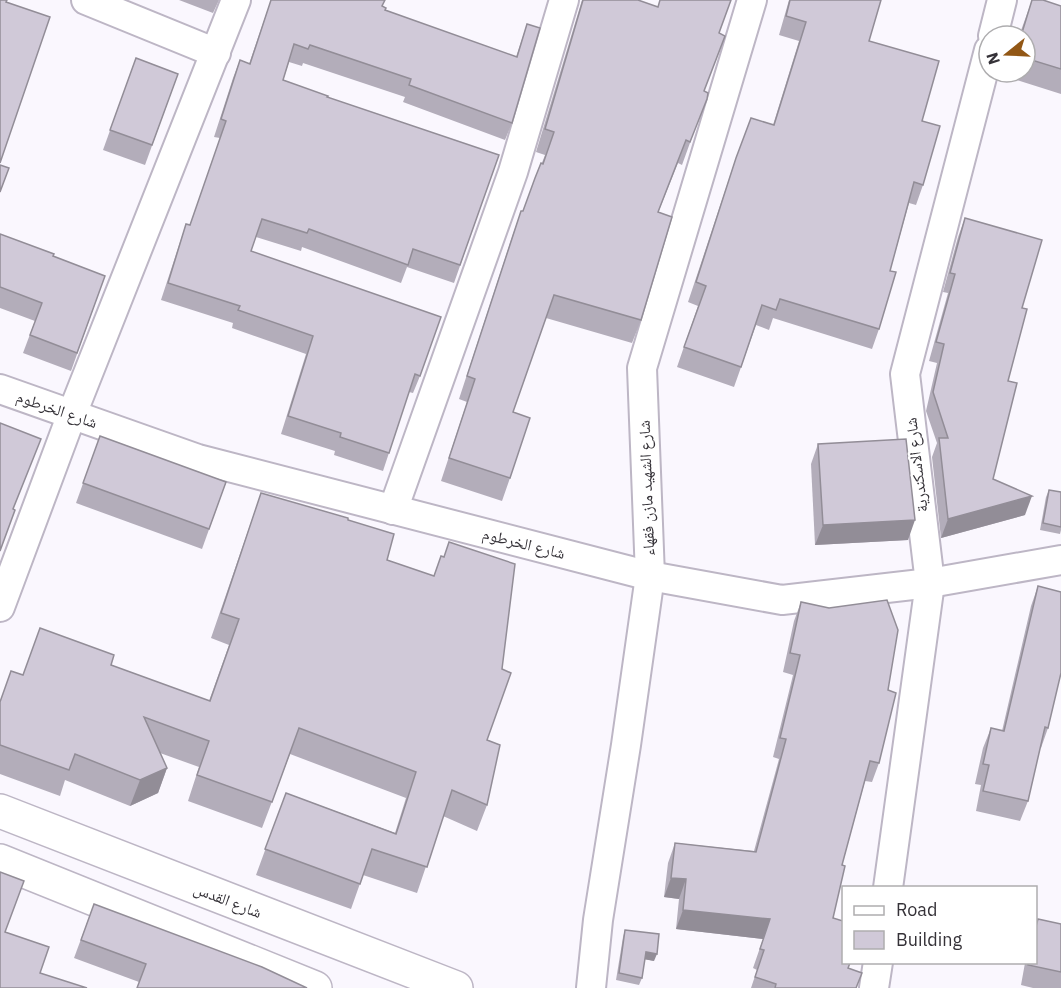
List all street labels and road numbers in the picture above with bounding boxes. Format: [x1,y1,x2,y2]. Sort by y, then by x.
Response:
street label: شارع الخرطوم [14,386,100,433]
street label: شارع الاسكندرية [900,416,933,514]
street label: شارع الشهيد مازن فقهاء [634,420,659,556]
street label: شارع الخرطوم [480,523,567,564]
street label: شارع القدس [191,878,265,923]

